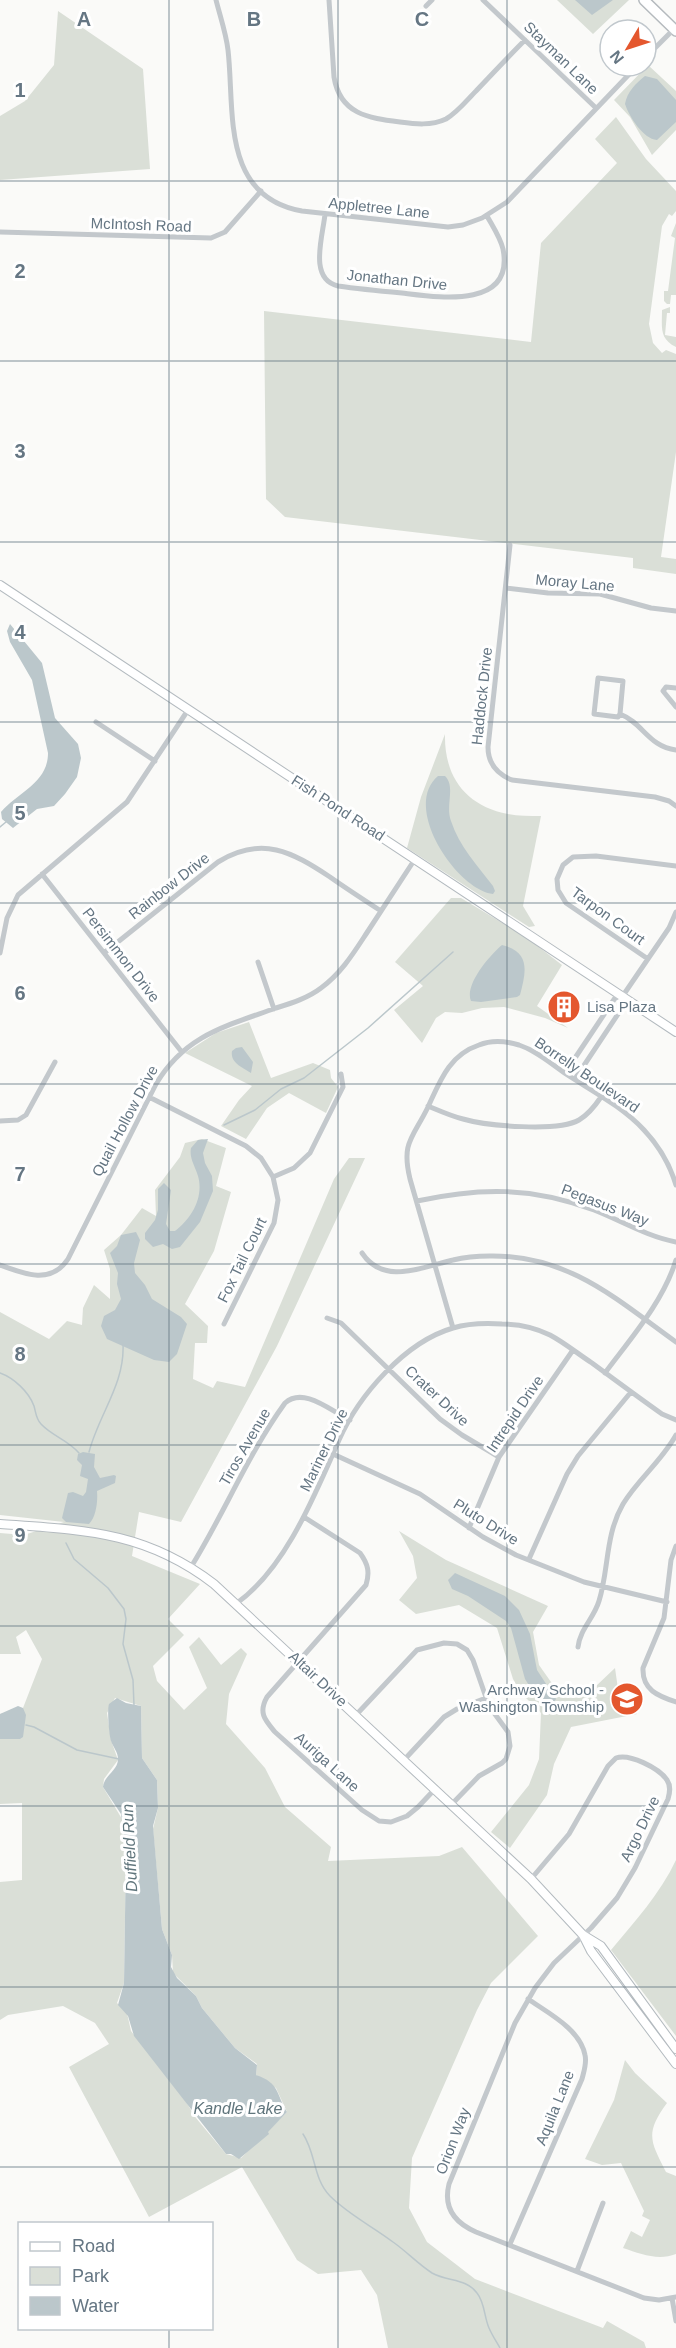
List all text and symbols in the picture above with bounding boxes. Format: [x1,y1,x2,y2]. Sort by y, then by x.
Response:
text: A [77,8,91,30]
text: B [247,8,261,30]
text: C [415,8,429,30]
street label: Stayman Lane [521,18,602,97]
north arrow [598,18,658,78]
text: N [606,47,627,67]
text: 1 [14,79,26,101]
street label: Appletree Lane [328,194,431,221]
street label: McIntosh Road [90,214,192,235]
text: 2 [14,260,26,282]
street label: Jonathan Drive [346,266,448,293]
text: 3 [14,440,26,462]
street label: Moray Lane [535,571,615,594]
text: 4 [14,621,26,643]
street label: Haddock Drive [468,646,495,746]
street label: Fish Pond Road [289,771,388,844]
text: 5 [14,802,26,824]
street label: Rainbow Drive [125,849,212,922]
street label: Tarpon Court [568,883,649,948]
street label: Persimmon Drive [79,904,164,1005]
text: 6 [14,982,26,1004]
building icon: Lisa Plaza [546,989,582,1025]
place label: Lisa Plaza [587,998,657,1015]
street label: Borrelly Boulevard [532,1033,643,1116]
street label: Quail Hollow Drive [88,1062,161,1179]
text: 7 [14,1163,26,1185]
street label: Pegasus Way [559,1180,652,1229]
street label: Fox Tail Court [214,1214,270,1305]
text: 8 [14,1343,26,1365]
street label: Crater Drive [402,1362,473,1429]
street label: Intrepid Drive [483,1372,547,1455]
street label: Tiros Avenue [216,1405,274,1489]
street label: Mariner Drive [296,1406,351,1494]
street label: Pluto Drive [451,1495,522,1548]
text: 9 [14,1524,26,1546]
street label: Altair Drive [286,1647,351,1710]
place label: Archway School - Washington Township [459,1681,604,1715]
school or university icon: Archway School - Washington Township [609,1681,645,1717]
street label: Auriga Lane [292,1728,363,1795]
street label: Argo Drive [616,1793,663,1864]
water label: Duffield Run [119,1803,140,1892]
street label: Aquila Lane [532,2068,577,2148]
water label: Kandle Lake [194,2100,283,2117]
street label: Orion Way [432,2104,473,2177]
legend [18,2222,213,2330]
text: Road [72,2236,115,2256]
text: Park [72,2266,110,2286]
text: Water [72,2296,119,2316]

